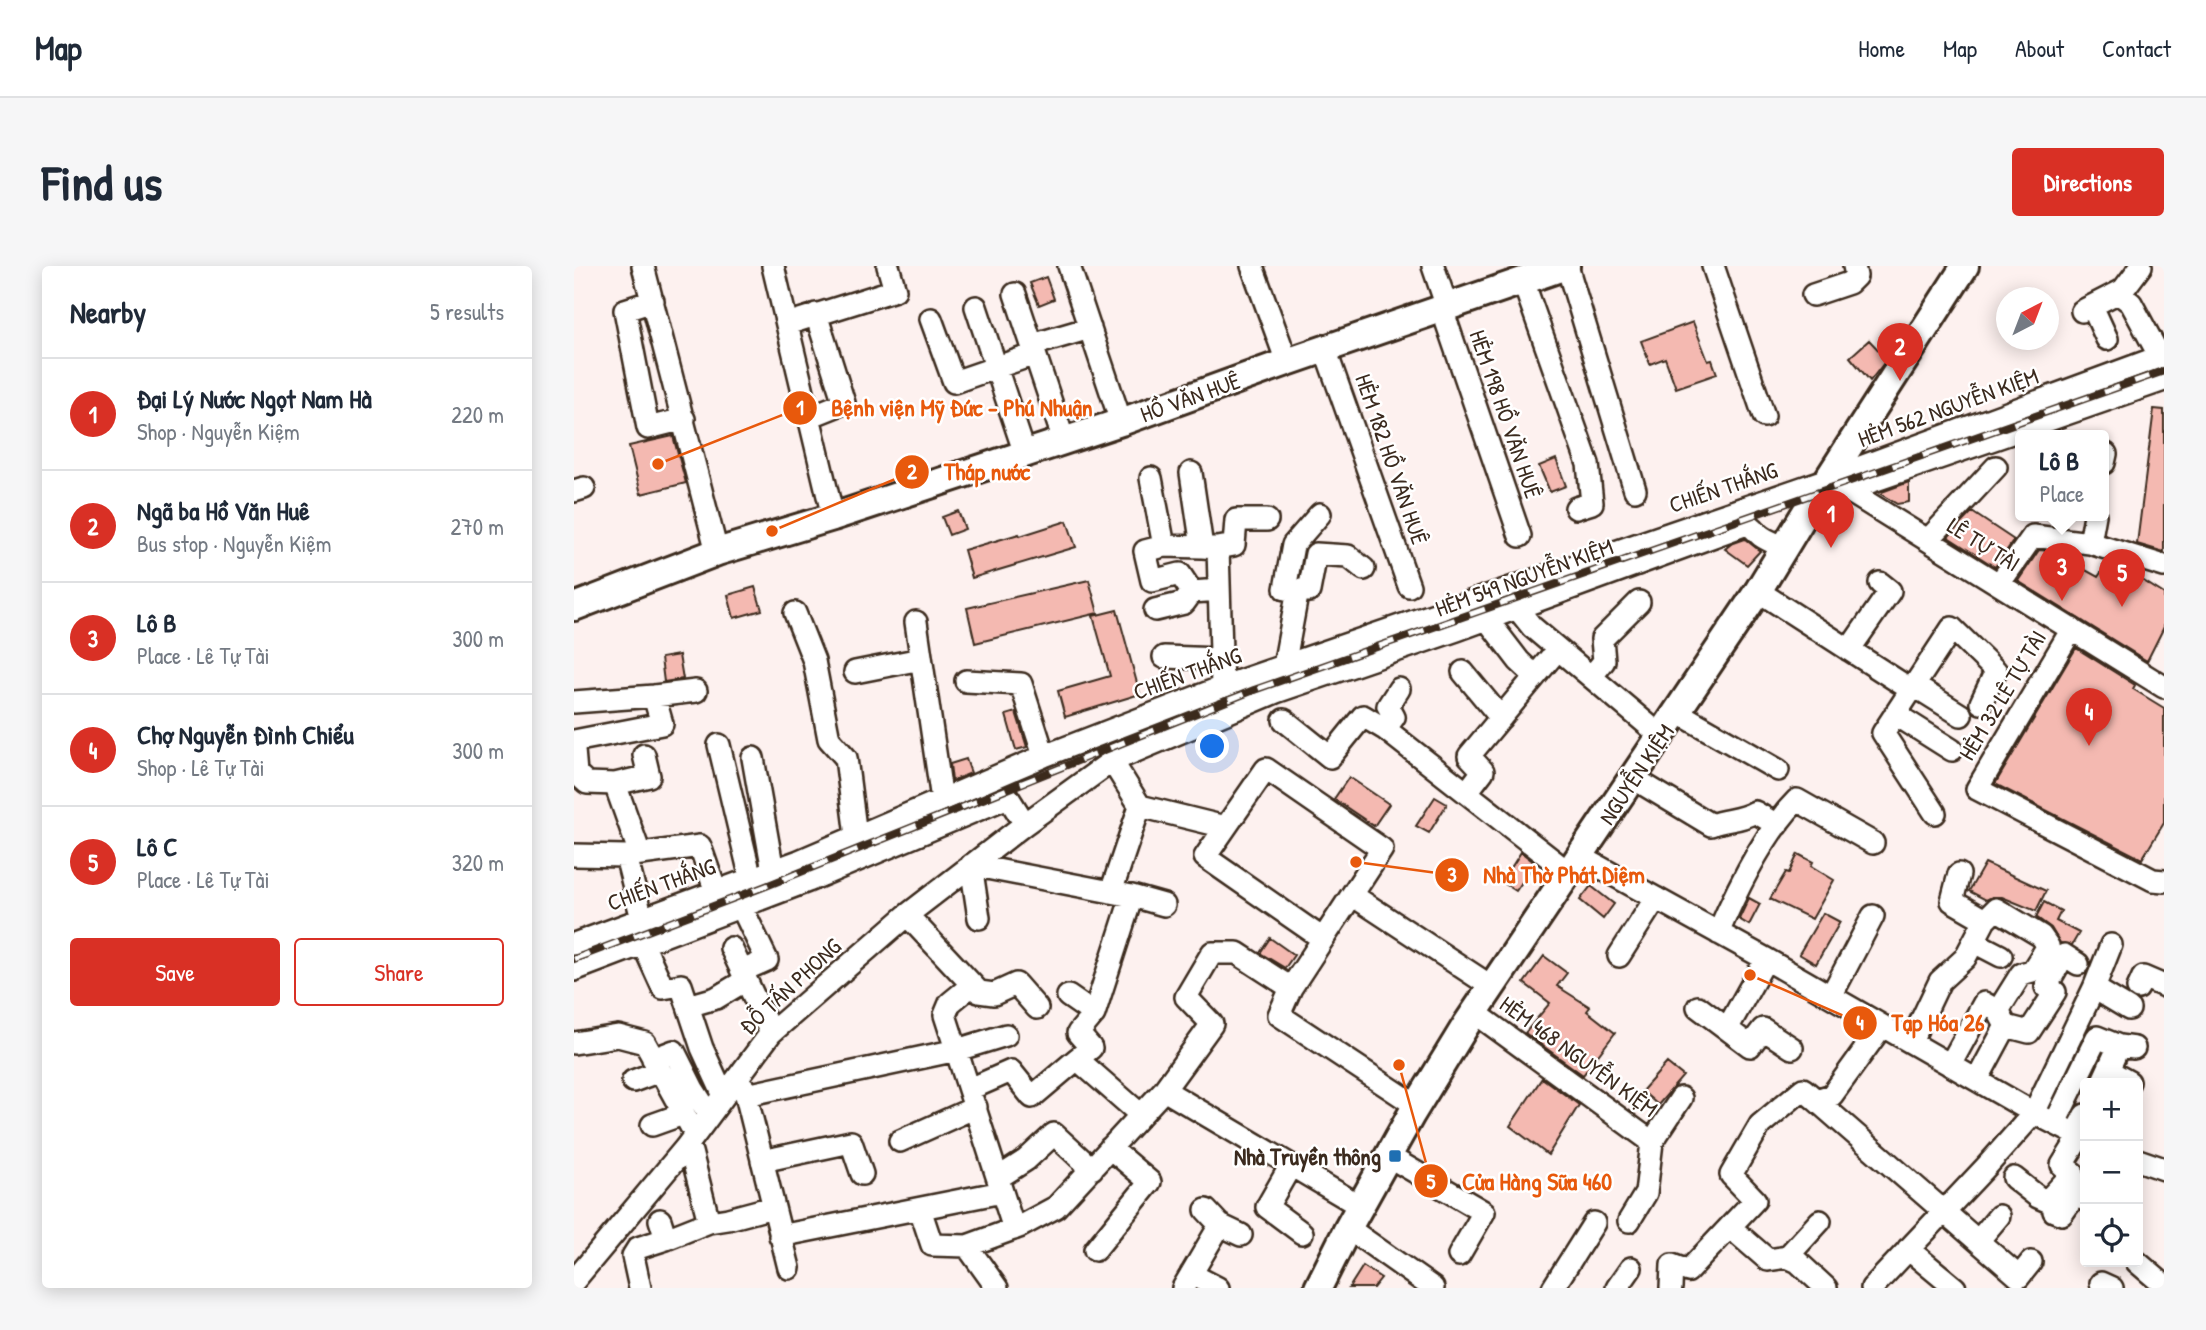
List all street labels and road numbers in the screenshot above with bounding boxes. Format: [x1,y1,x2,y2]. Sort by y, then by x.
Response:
street label: HẺM 198 HỒ VĂN HUÊ [1463,326,1549,502]
street label: HẺM 562 NGUYỄN KIỆM [1853,360,2043,454]
street label: HỒ VĂN HUÊ [1136,365,1244,429]
street label: HẺM 182 HỒ VĂN HUÊ [1348,370,1436,548]
street label: CHIẾN THẮNG [1665,454,1781,520]
street label: LÊ TỰ TÀI [1942,510,2026,578]
street label: HẺM 549 NGUYỄN KIỆM [1431,530,1617,624]
street label: HẺM 32 LÊ TỰ TÀI [1951,624,2053,766]
street label: CHIẾN THẮNG [1129,639,1245,707]
street label: NGUYỄN KIỆM [1591,718,1681,830]
street label: CHIẾN THẮNG [603,850,719,918]
street label: ĐỖ TẤN PHONG [733,931,847,1041]
street label: HẺM 468 NGUYỄN KIỆM [1494,988,1664,1124]

